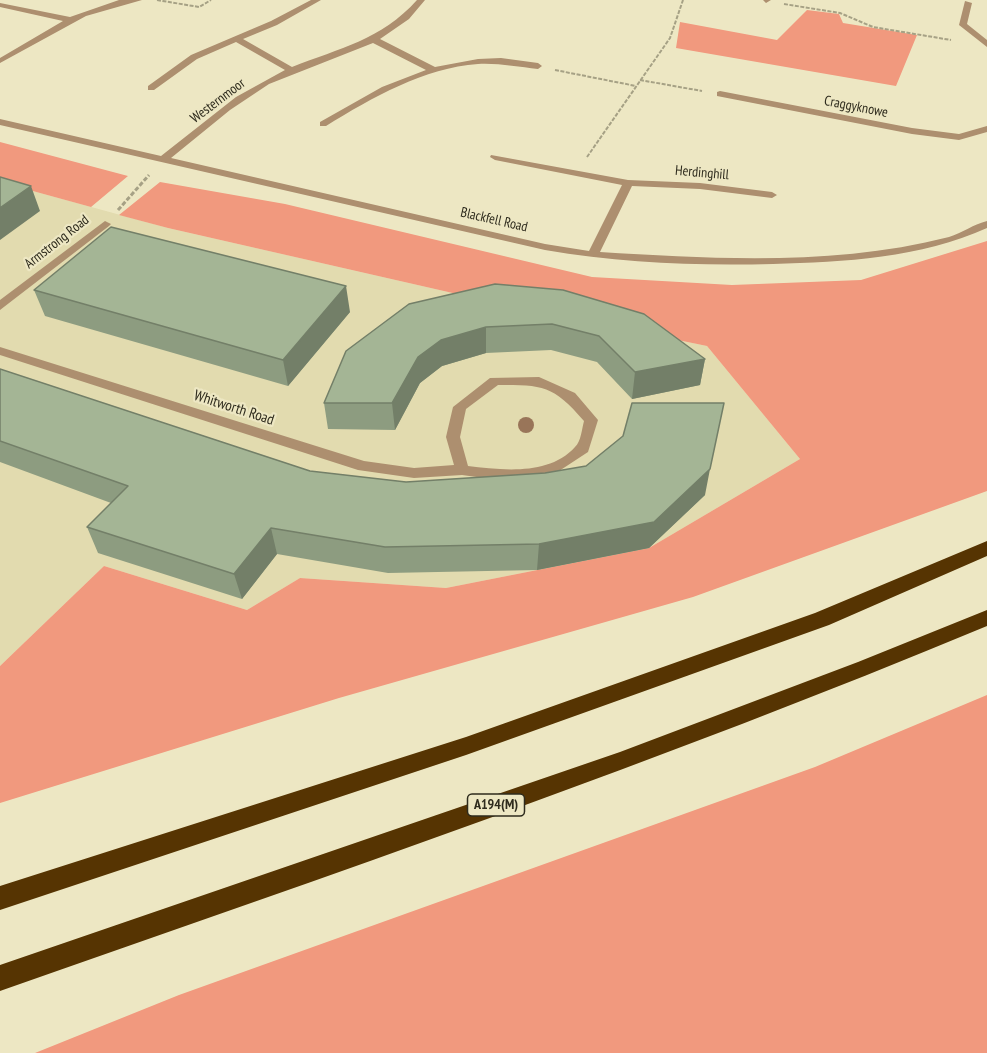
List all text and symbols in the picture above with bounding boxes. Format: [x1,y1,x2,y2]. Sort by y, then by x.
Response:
street label: Westernmoor [187,75,249,127]
street label: Craggyknowe [823,93,889,121]
street label: Herdinghill [674,162,730,184]
street label: Blackfell Road [459,204,529,236]
street label: Armstrong Road [21,212,93,272]
street label: Whitworth Road [192,387,276,429]
road number: A194(M) [468,794,524,816]

